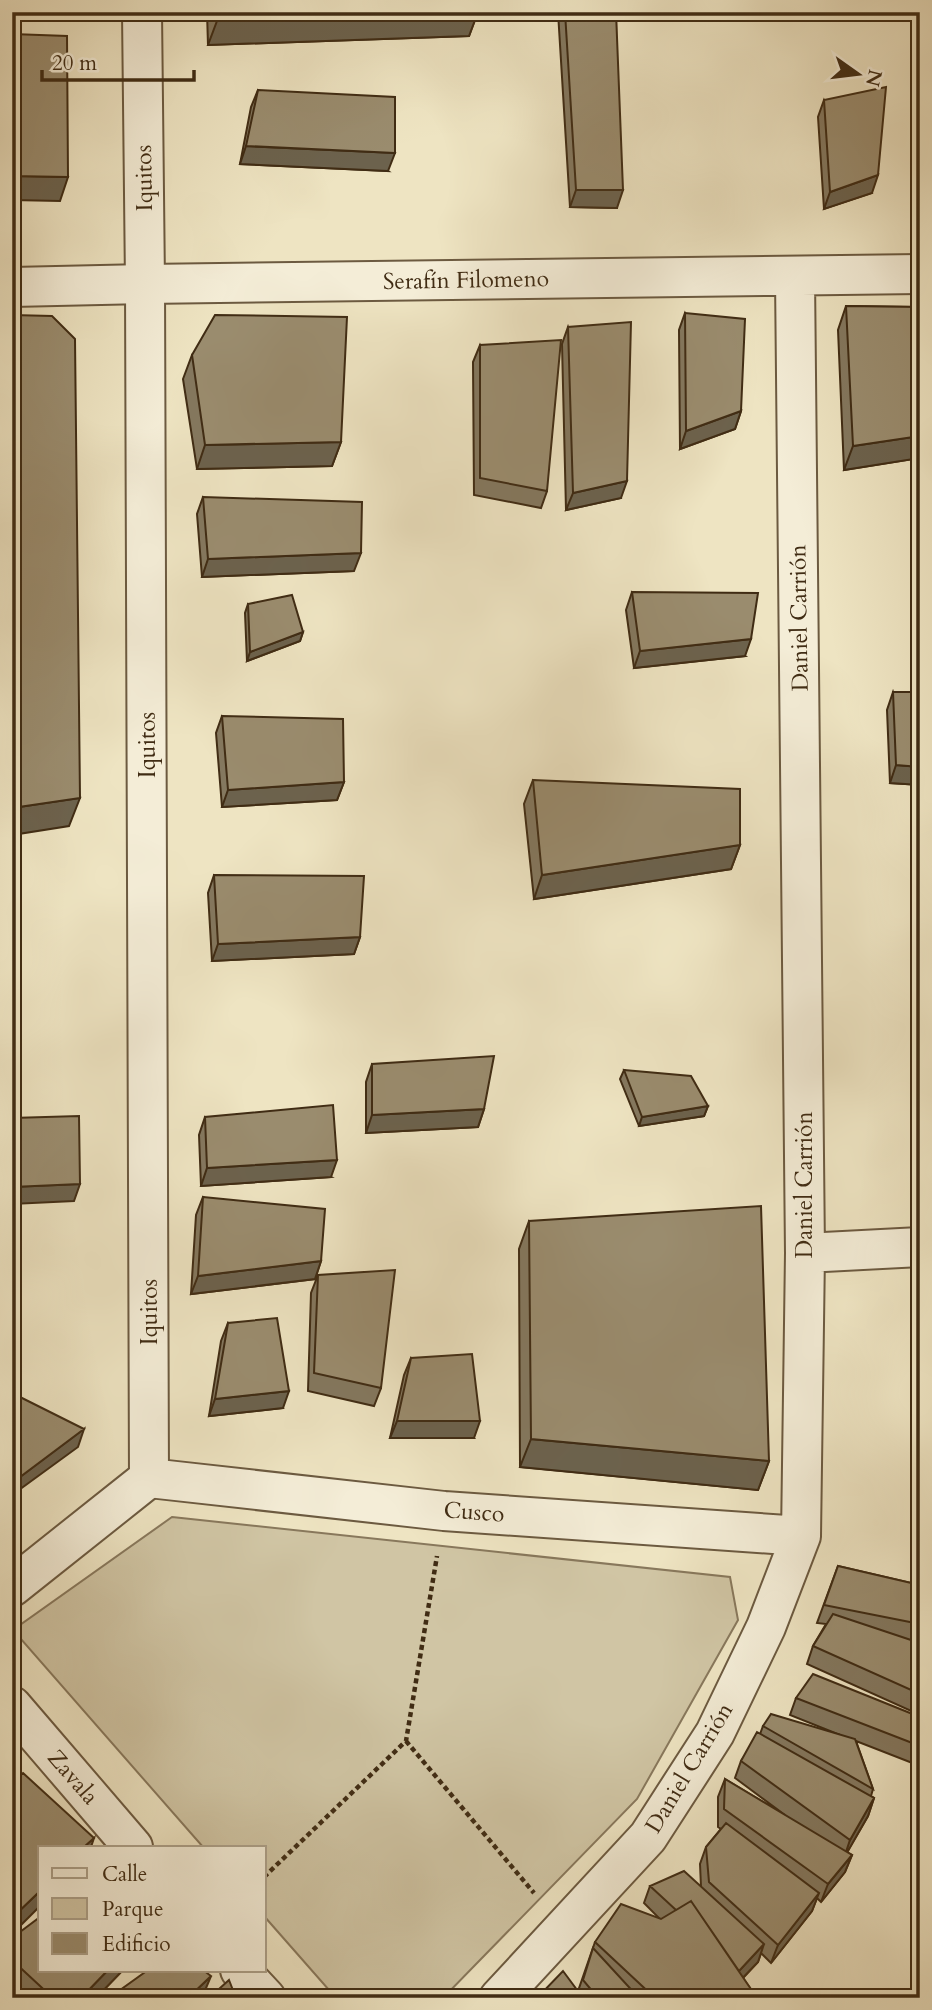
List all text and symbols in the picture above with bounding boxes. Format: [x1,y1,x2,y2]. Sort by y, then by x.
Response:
scale bar [42,38,194,82]
north arrow [824,38,894,108]
text: 20 m [52,49,97,78]
text: N [859,67,888,90]
street label: Iquitos [128,144,160,212]
street label: Serafín Filomeno [383,263,549,297]
street label: Daniel Carrión [782,544,816,692]
street label: Iquitos [132,712,163,778]
street label: Daniel Carrión [789,1112,820,1258]
street label: Iquitos [134,1279,165,1345]
street label: Cusco [443,1494,505,1530]
street label: Daniel Carrión [638,1697,740,1839]
street label: Zavala [40,1743,106,1811]
legend [38,1846,266,1972]
text: Calle [102,1860,147,1889]
text: Parque [102,1895,163,1924]
text: Edificio [102,1930,171,1959]

